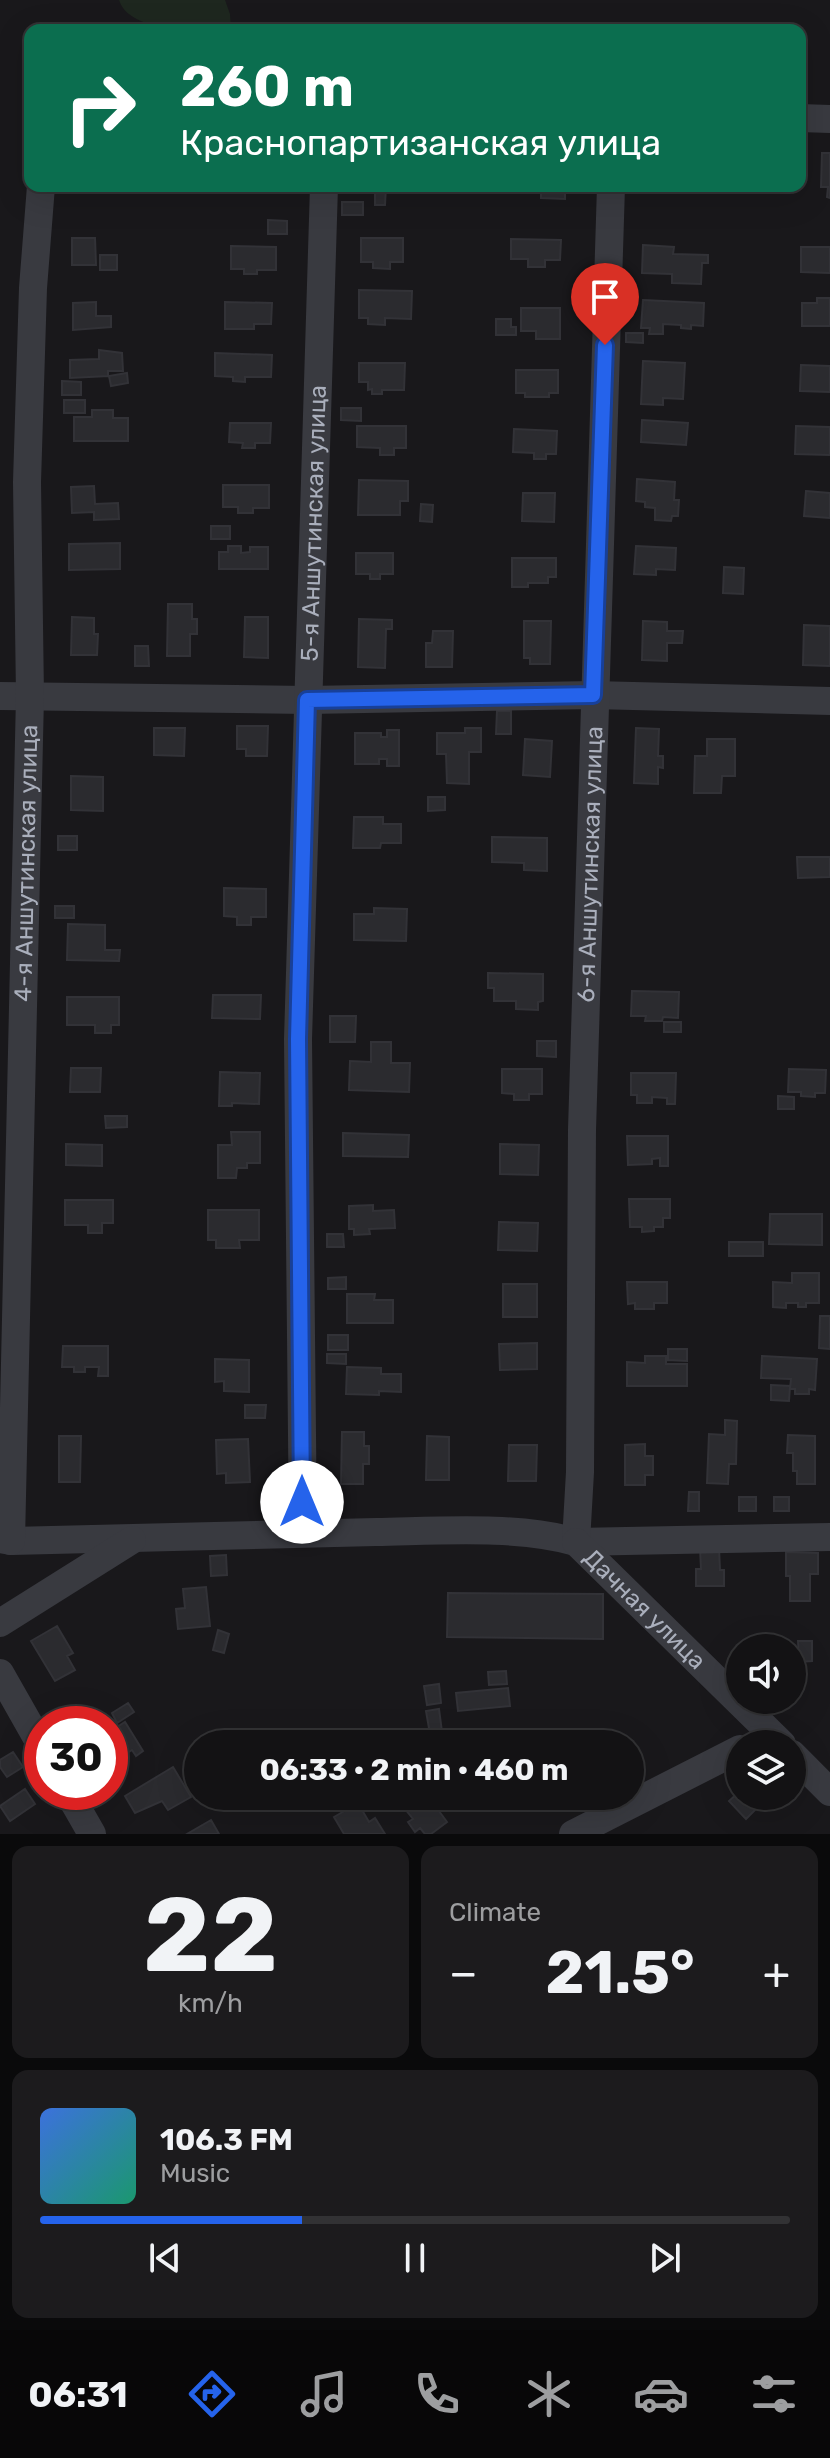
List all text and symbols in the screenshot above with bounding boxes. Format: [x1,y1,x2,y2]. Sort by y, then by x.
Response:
text: 260 m [180,54,354,120]
icon: right [48,56,152,160]
text: Краснопартизанская улица [180,121,661,164]
pin [571,263,639,345]
icon: arrive [583,275,627,319]
street label: 5-я Аншутинская улица [296,385,332,662]
street label: 4-я Аншутинская улица [9,724,43,1002]
street label: 6-я Аншутинская улица [572,725,608,1003]
position arrow [260,1460,344,1544]
street label: Дачная улица [578,1543,711,1675]
map controls [726,1634,806,1810]
button: sound [726,1634,806,1714]
speed limit sign: 30 [24,1706,128,1810]
button: layers [726,1730,806,1810]
text: 06:33 · 2 min · 460 m [259,1752,569,1788]
text: 22 [143,1874,278,1997]
text: Climate [449,1897,541,1928]
text: 21.5° [545,1937,695,2008]
text: − [449,1947,478,1999]
text: + [763,1947,790,1999]
text: km/h [178,1988,243,2019]
text: 106.3 FM [160,2122,293,2158]
text: Music [160,2158,230,2189]
icon: previous [143,2236,187,2280]
icon: pause [393,2236,437,2280]
icon: next [643,2236,687,2280]
icon: directions [184,2366,240,2422]
icon: music [296,2366,352,2422]
icon: phone [409,2366,465,2422]
icon: climate [521,2366,577,2422]
icon: car [633,2366,689,2422]
icon: filters [746,2366,802,2422]
text: 06:31 [28,2373,128,2416]

